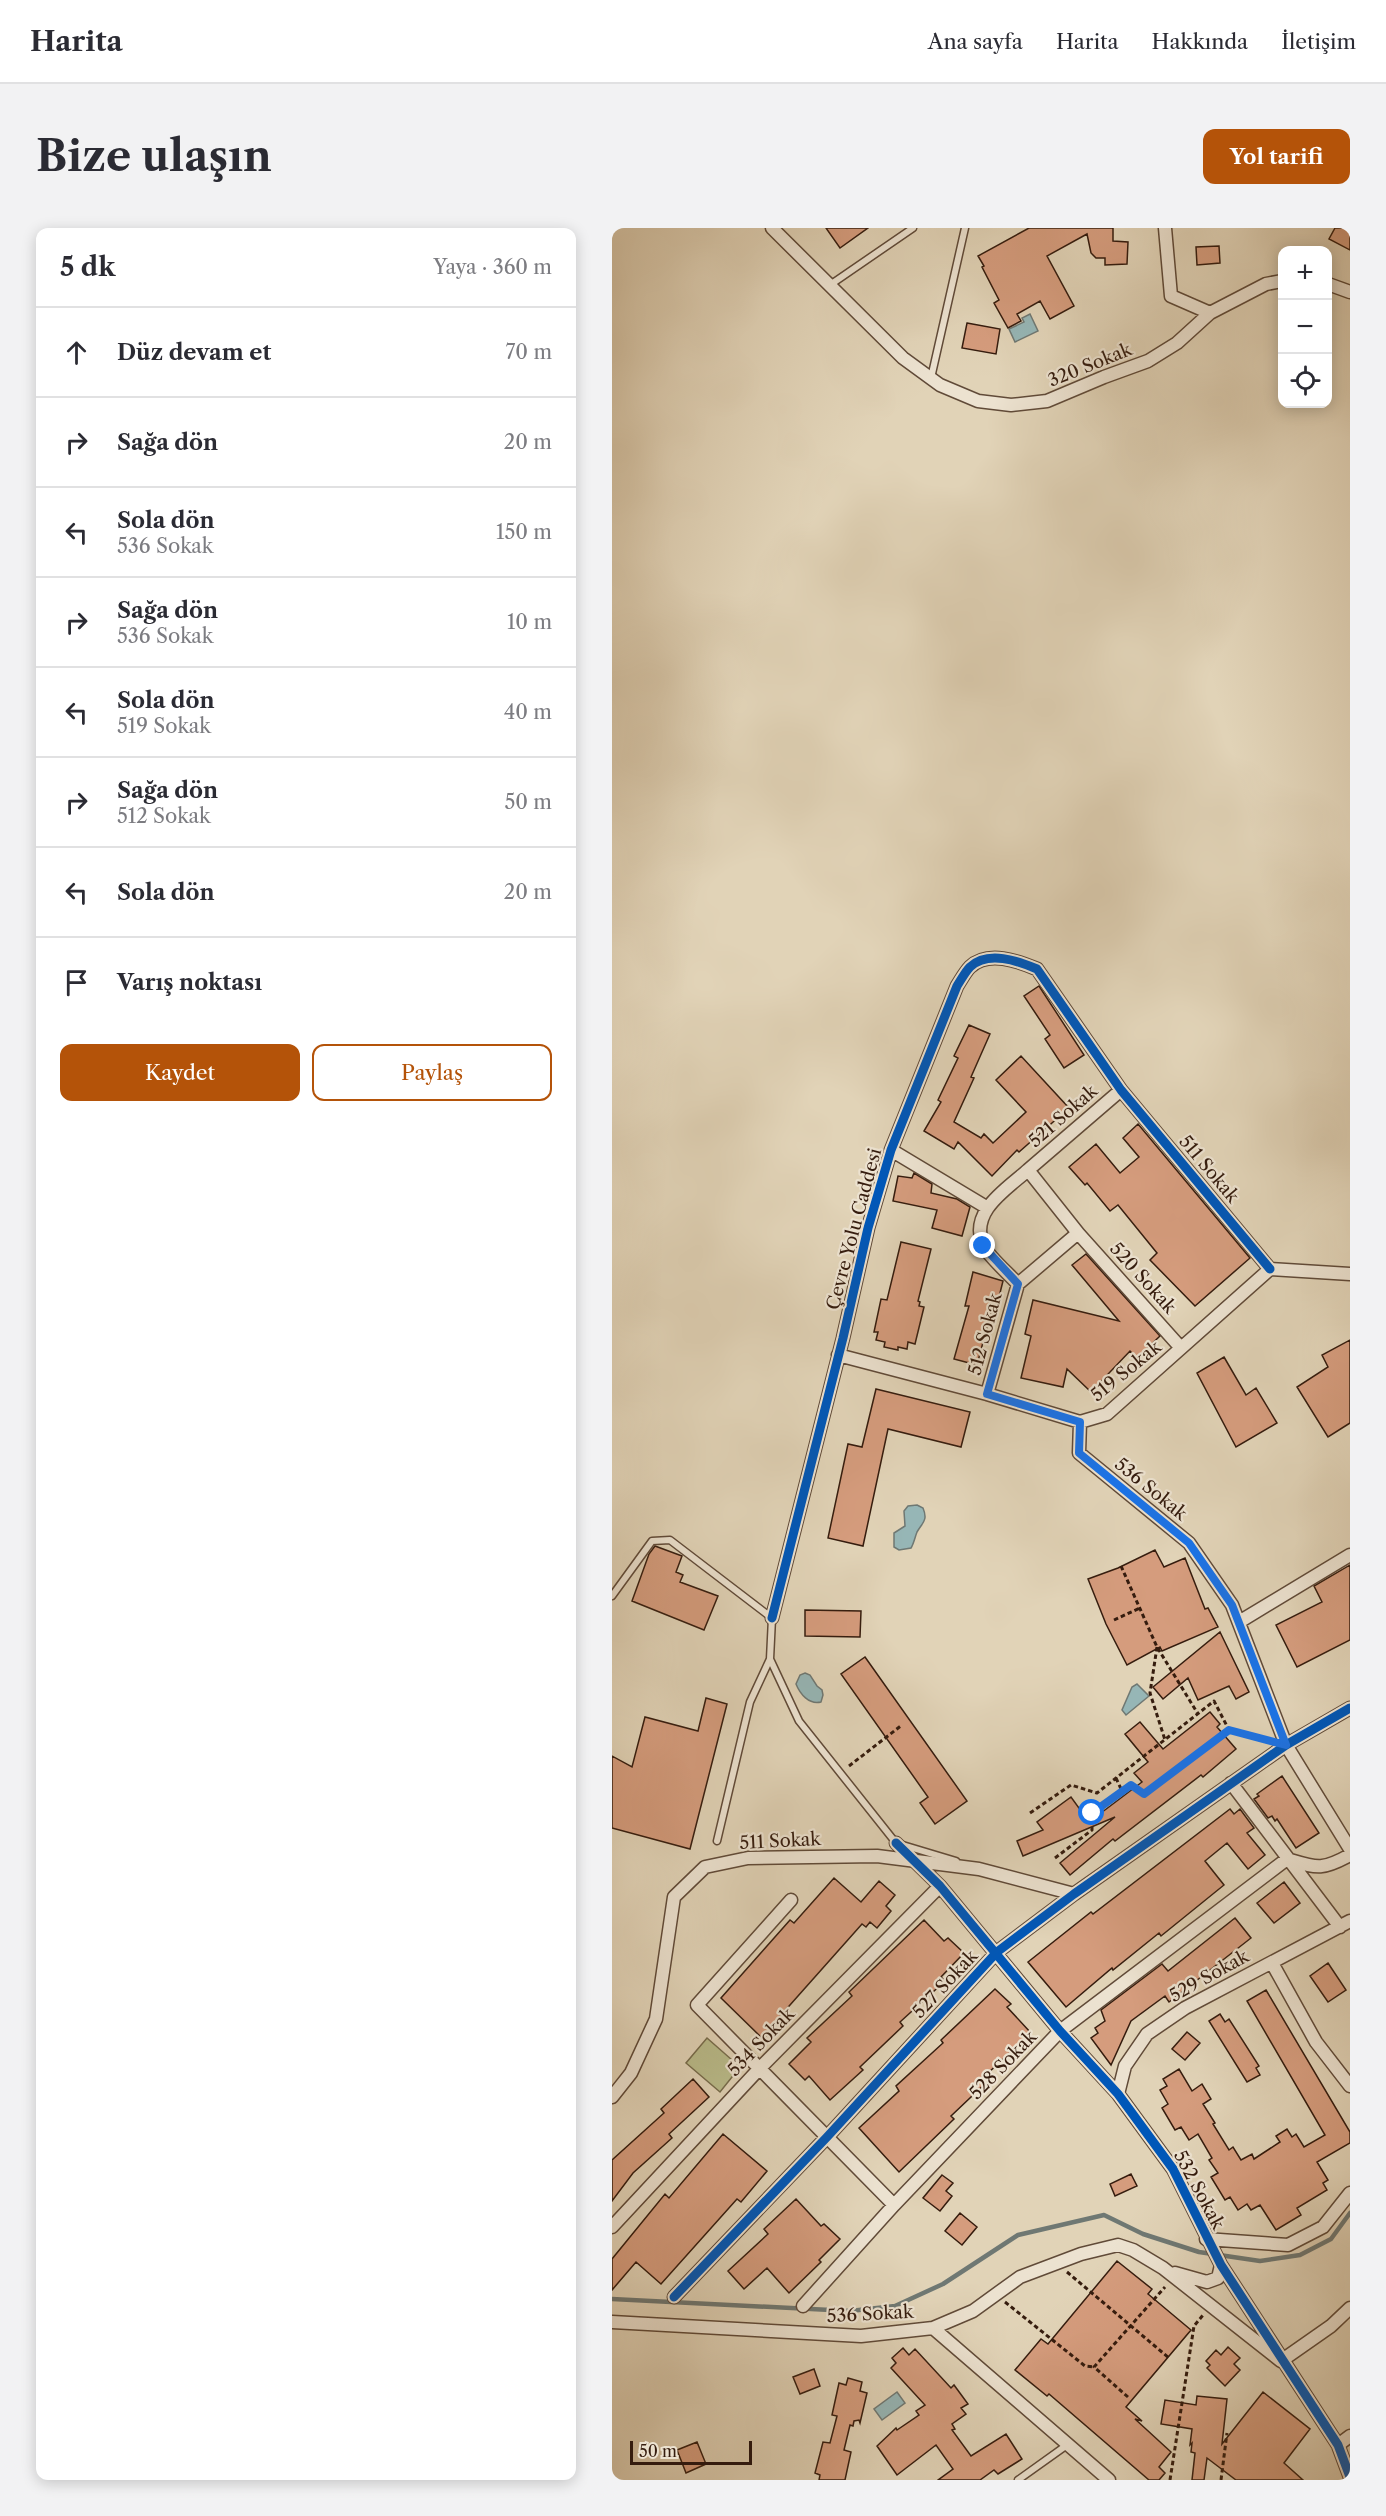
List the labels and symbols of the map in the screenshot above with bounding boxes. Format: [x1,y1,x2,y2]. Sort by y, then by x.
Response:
street label: 320 Sokak [1045,338,1136,392]
street label: 521 Sokak [1024,1079,1103,1152]
street label: 511 Sokak [1174,1131,1245,1208]
street label: Çevre Yolu Caddesi [822,1145,886,1312]
route end [969,1232,995,1258]
street label: 520 Sokak [1105,1238,1182,1319]
street label: 512 Sokak [963,1289,1007,1378]
street label: 519 Sokak [1086,1335,1167,1406]
street label: 536 Sokak [1110,1453,1193,1526]
route start [1078,1799,1104,1825]
street label: 511 Sokak [739,1828,823,1854]
street label: 527 Sokak [908,1944,983,2023]
street label: 529 Sokak [1166,1944,1254,2007]
street label: 534 Sokak [723,2002,800,2081]
street label: 528 Sokak [965,2025,1042,2104]
street label: 532 Sokak [1169,2147,1230,2235]
street label: 536 Sokak [826,2301,915,2327]
scale bar [630,2438,752,2466]

